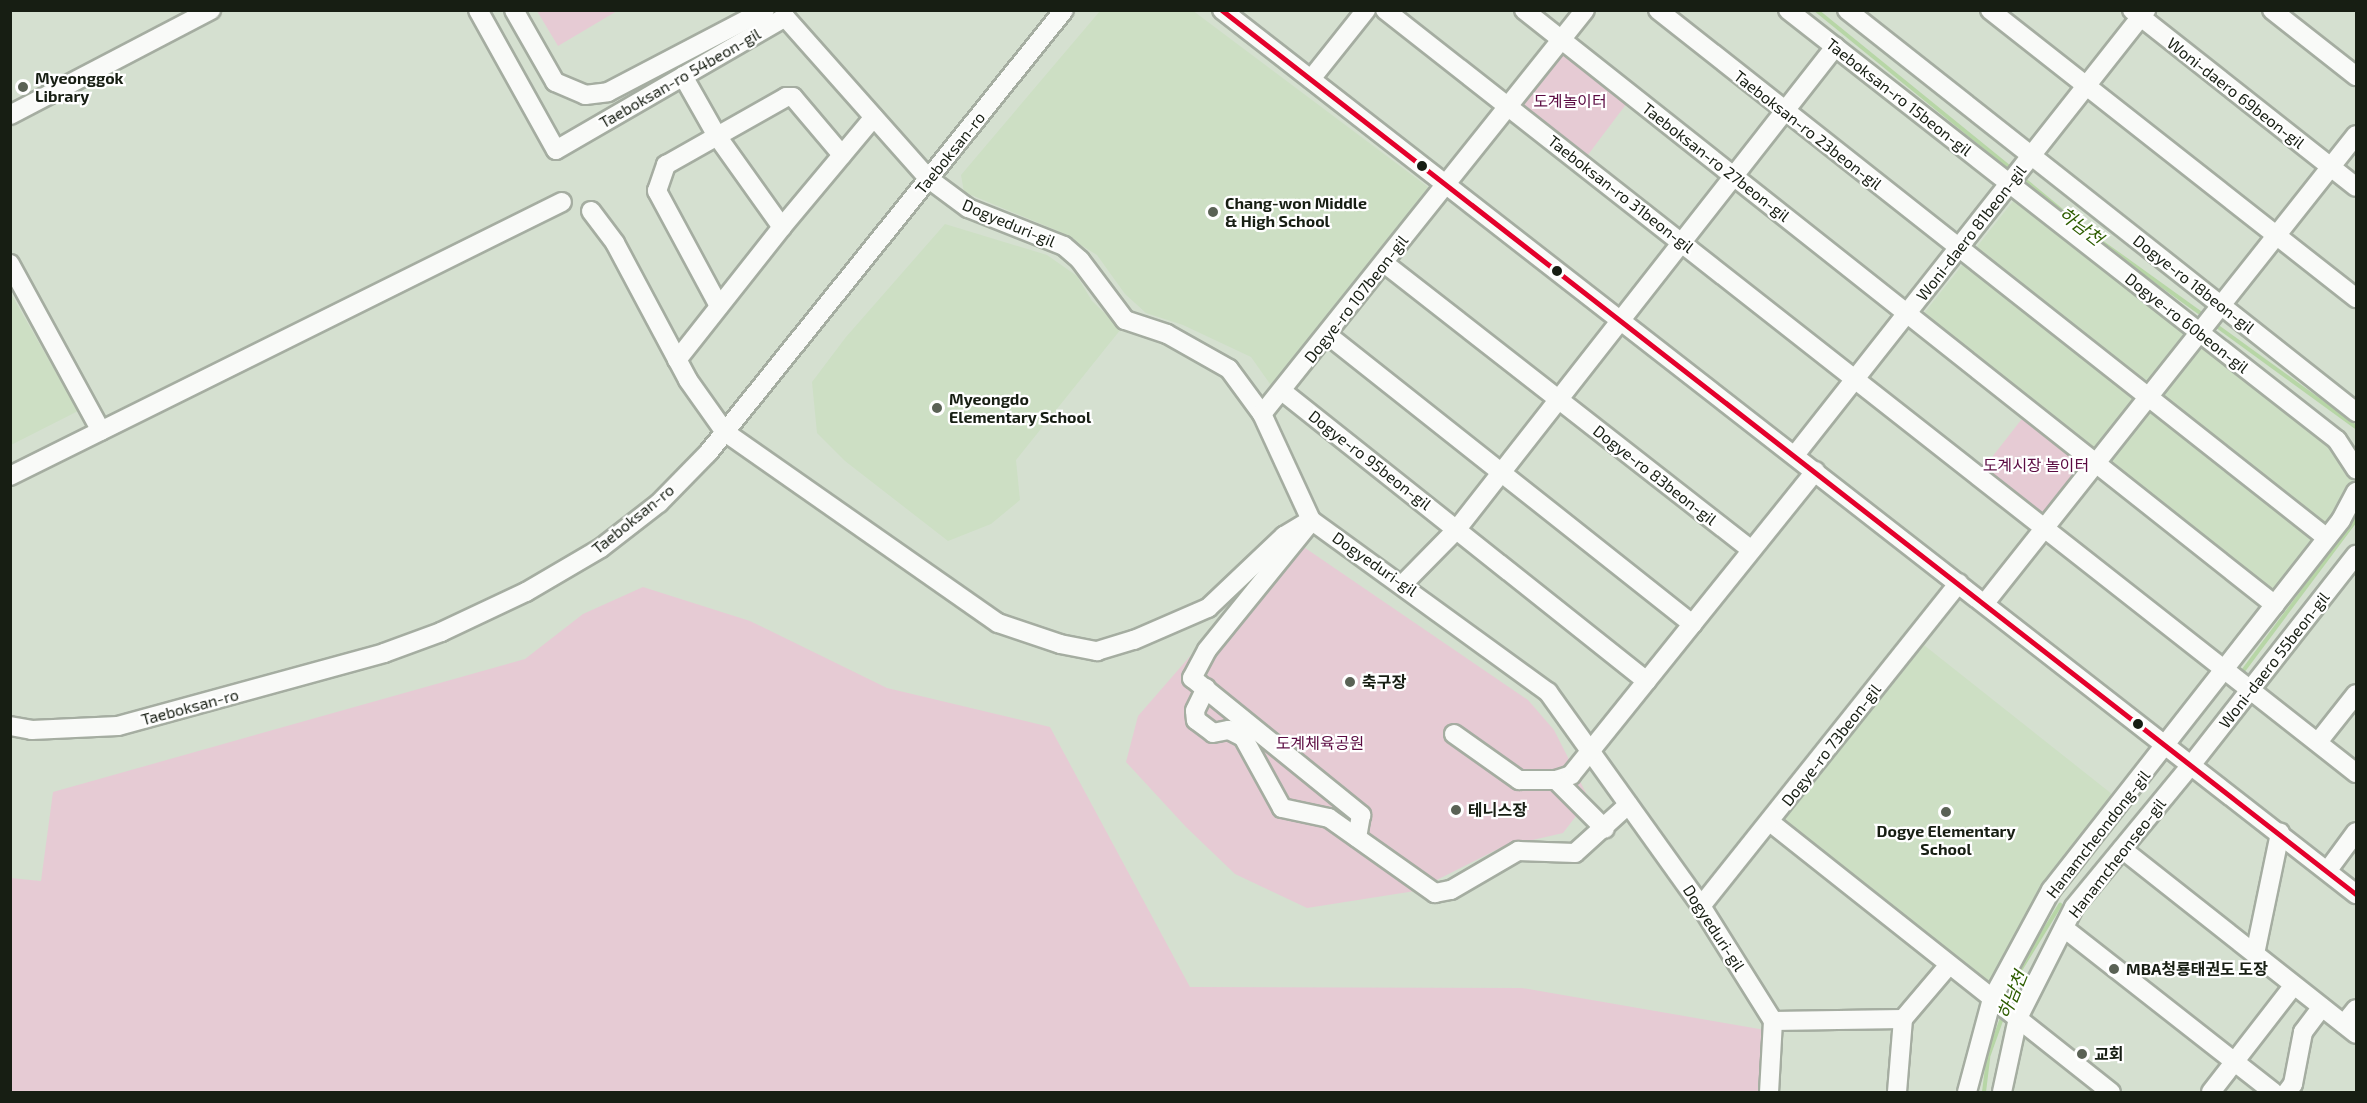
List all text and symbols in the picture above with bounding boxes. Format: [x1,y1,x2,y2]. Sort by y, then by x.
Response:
street label: Taeboksan-ro 54beon-gil [596,24,764,132]
street label: Woni-daero 69beon-gil [2163,33,2309,153]
street label: Taeboksan-ro 15beon-gil [1822,34,1976,160]
street label: Taeboksan-ro 23beon-gil [1730,66,1886,194]
place label: Myeonggok Library [35,68,124,106]
marker: Myeonggok Library [16,80,30,94]
park label: 도계놀이터 [1533,91,1607,111]
street label: Taeboksan-ro 27beon-gil [1638,98,1794,226]
street label: Taeboksan-ro [911,108,989,198]
street label: Taeboksan-ro 31beon-gil [1544,131,1698,257]
unlabelled marker [1416,160,1428,172]
street label: Woni-daero 81beon-gil [1912,161,2030,305]
place label: Chang-won Middle & High School [1225,193,1367,231]
street label: Dogyeduri-gil [960,195,1058,251]
water label: 하남천 [2055,202,2107,250]
marker: Chang-won Middle & High School [1206,205,1220,219]
street label: Dogye-ro 107beon-gil [1300,231,1412,367]
street label: Dogye-ro 18beon-gil [2130,231,2258,337]
unlabelled marker [1551,265,1563,277]
street label: Dogye-ro 60beon-gil [2121,269,2253,377]
place label: Myeongdo Elementary School [949,389,1092,427]
marker: Myeongdo Elementary School [930,401,944,415]
street label: Dogye-ro 95beon-gil [1305,406,1435,514]
street label: Dogye-ro 83beon-gil [1590,421,1720,529]
park label: 도계시장 놀이터 [1983,455,2089,475]
street label: Taeboksan-ro [588,480,678,558]
street label: Dogyeduri-gil [1329,528,1421,600]
street label: Woni-daero 55beon-gil [2215,588,2333,732]
place label: 축구장 [1362,672,1406,692]
marker: 축구장 [1343,675,1357,689]
street label: Dogye-ro 73beon-gil [1777,680,1885,810]
street label: Taeboksan-ro [139,685,241,729]
unlabelled marker [2132,718,2144,730]
park label: 도계체육공원 [1276,733,1364,753]
street label: Hanamcheondong-gil [2042,766,2154,902]
street label: Hanamcheonseo-gil [2064,794,2170,922]
place label: 테니스장 [1468,800,1527,820]
marker: 테니스장 [1449,803,1463,817]
marker: Dogye Elementary School [1939,805,1953,819]
place label: Dogye Elementary School [1877,821,2015,859]
street label: Dogyeduri-gil [1679,881,1749,975]
place label: MBA청룡태권도 도장 [2126,959,2268,979]
marker: MBA청룡태권도 도장 [2107,962,2121,976]
water label: 하남천 [1993,968,2031,1022]
place label: 교회 [2094,1044,2123,1064]
marker: 교회 [2075,1047,2089,1061]

